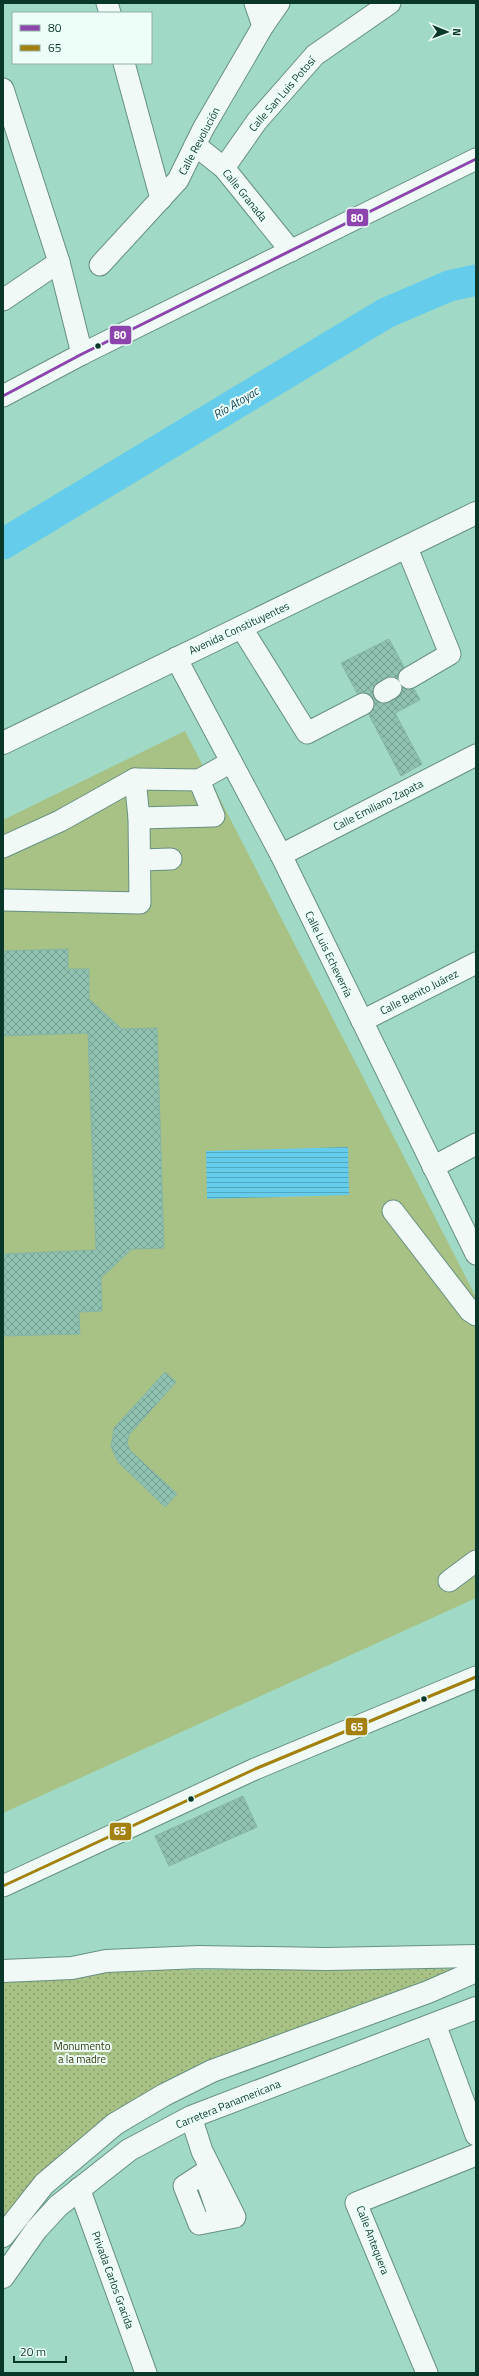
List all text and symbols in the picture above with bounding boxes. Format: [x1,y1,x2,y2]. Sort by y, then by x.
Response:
legend [12,12,152,64]
north arrow [427,12,467,52]
text: 80 [48,18,62,37]
text: N [449,28,465,36]
text: 65 [48,38,62,57]
street label: Calle San Luis Potosí [245,52,320,135]
street label: Calle Revolución [174,104,224,178]
street label: Calle Granada [219,165,271,225]
line badge: 80 [346,208,369,227]
text: 80 [351,210,363,226]
line badge: 80 [109,325,132,345]
text: 80 [114,327,126,343]
unlabelled marker [93,341,103,351]
water label: Río Atoyac [209,381,263,424]
street label: Avenida Constituyentes [186,598,292,658]
street label: Calle Emiliano Zapata [330,775,426,835]
street label: Calle Luis Echeverría [301,908,357,1000]
street label: Calle Benito Juárez [377,965,461,1019]
unlabelled marker [419,1694,429,1704]
line badge: 65 [345,1717,368,1736]
text: 65 [351,1719,363,1735]
unlabelled marker [186,1794,196,1804]
line badge: 65 [109,1822,132,1841]
text: 65 [114,1823,126,1839]
park label: Monumento a la madre [53,2038,111,2067]
street label: Carretera Panamericana [173,2075,283,2132]
street label: Calle Antequera [352,2203,394,2277]
street label: Privada Carlos Gracida [88,2229,138,2332]
scale bar [14,2338,66,2364]
text: 20 m [20,2342,46,2361]

